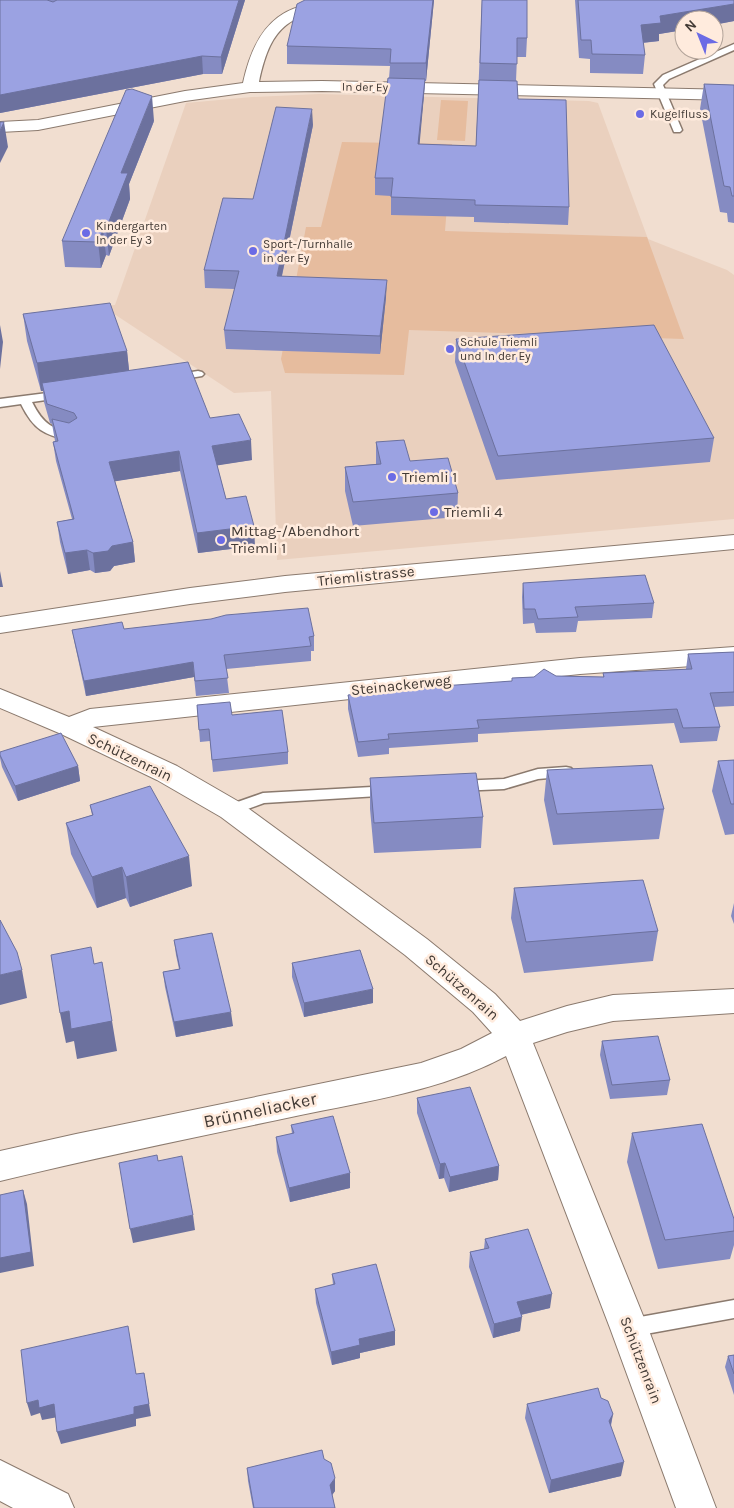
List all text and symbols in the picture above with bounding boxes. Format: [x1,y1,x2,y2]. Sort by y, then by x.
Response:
north arrow [674,10,724,60]
text: N [681,16,700,36]
street label: In der Ey [342,80,389,94]
place label: Kugelfluss [650,107,708,121]
marker: Kugelfluss [634,108,646,120]
place label: Kindergarten In der Ey 3 [96,219,167,247]
marker: Kindergarten In der Ey 3 [80,227,92,239]
place label: Sport-/Turnhalle in der Ey [263,237,353,265]
marker: Sport-/Turnhalle in der Ey [247,245,259,257]
place label: Schule Triemli und In der Ey [460,335,538,363]
marker: Schule Triemli und In der Ey [444,343,456,355]
place label: Triemli 1 [402,468,457,486]
marker: Triemli 1 [386,471,398,483]
place label: Triemli 4 [444,503,503,521]
marker: Triemli 4 [428,506,440,518]
place label: Mittag-/Abendhort Triemli 1 [231,522,360,557]
marker: Mittag-/Abendhort Triemli 1 [215,534,227,546]
street label: Triemlistrasse [317,562,415,590]
street label: Steinackerweg [350,671,452,699]
street label: Schützenrain [85,729,175,785]
street label: Schützenrain [422,950,502,1024]
street label: Brünneliacker [201,1087,319,1133]
street label: Schützenrain [616,1314,666,1406]

